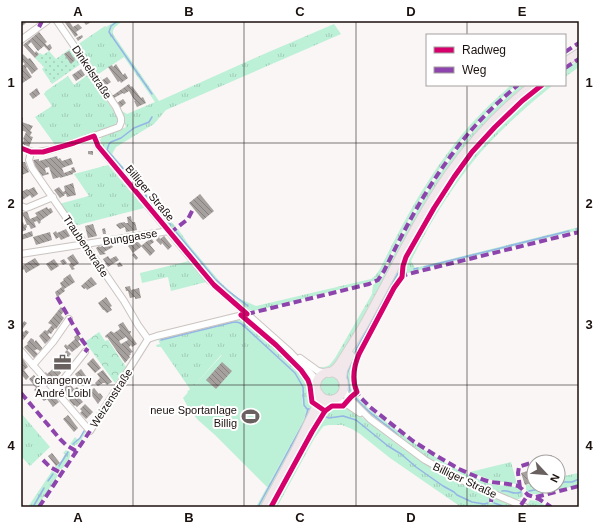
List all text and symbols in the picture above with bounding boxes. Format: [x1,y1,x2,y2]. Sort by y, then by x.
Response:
text: A [73,4,83,19]
text: B [184,4,194,19]
text: C [295,4,305,19]
text: D [406,4,416,19]
text: E [518,4,527,19]
legend [426,34,566,86]
street label: Dinkelstraße [70,43,114,101]
text: Radweg [462,43,506,57]
text: Weg [462,63,486,77]
text: 1 [7,75,15,90]
text: 1 [585,75,593,90]
street label: Billiger Straße [123,163,177,223]
text: 2 [7,196,15,211]
text: 2 [585,196,593,211]
street label: Traubenstraße [61,213,111,279]
street label: Bunggasse [102,227,158,247]
text: 3 [7,317,15,332]
text: 3 [585,317,593,332]
office icon: changenow André Loibl [53,352,73,372]
street label: Weizenstraße [88,366,134,430]
place label: changenow André Loibl [35,374,91,399]
place label: neue Sportanlage Billig [150,404,237,429]
sports icon: neue Sportanlage Billig [240,406,260,426]
text: 4 [7,438,15,453]
text: 4 [585,438,593,453]
north arrow [526,454,566,494]
street label: Billiger Straße [431,460,499,500]
text: N [548,472,562,485]
text: A [73,510,83,525]
text: B [184,510,194,525]
text: C [295,510,305,525]
text: D [406,510,416,525]
text: E [518,510,527,525]

